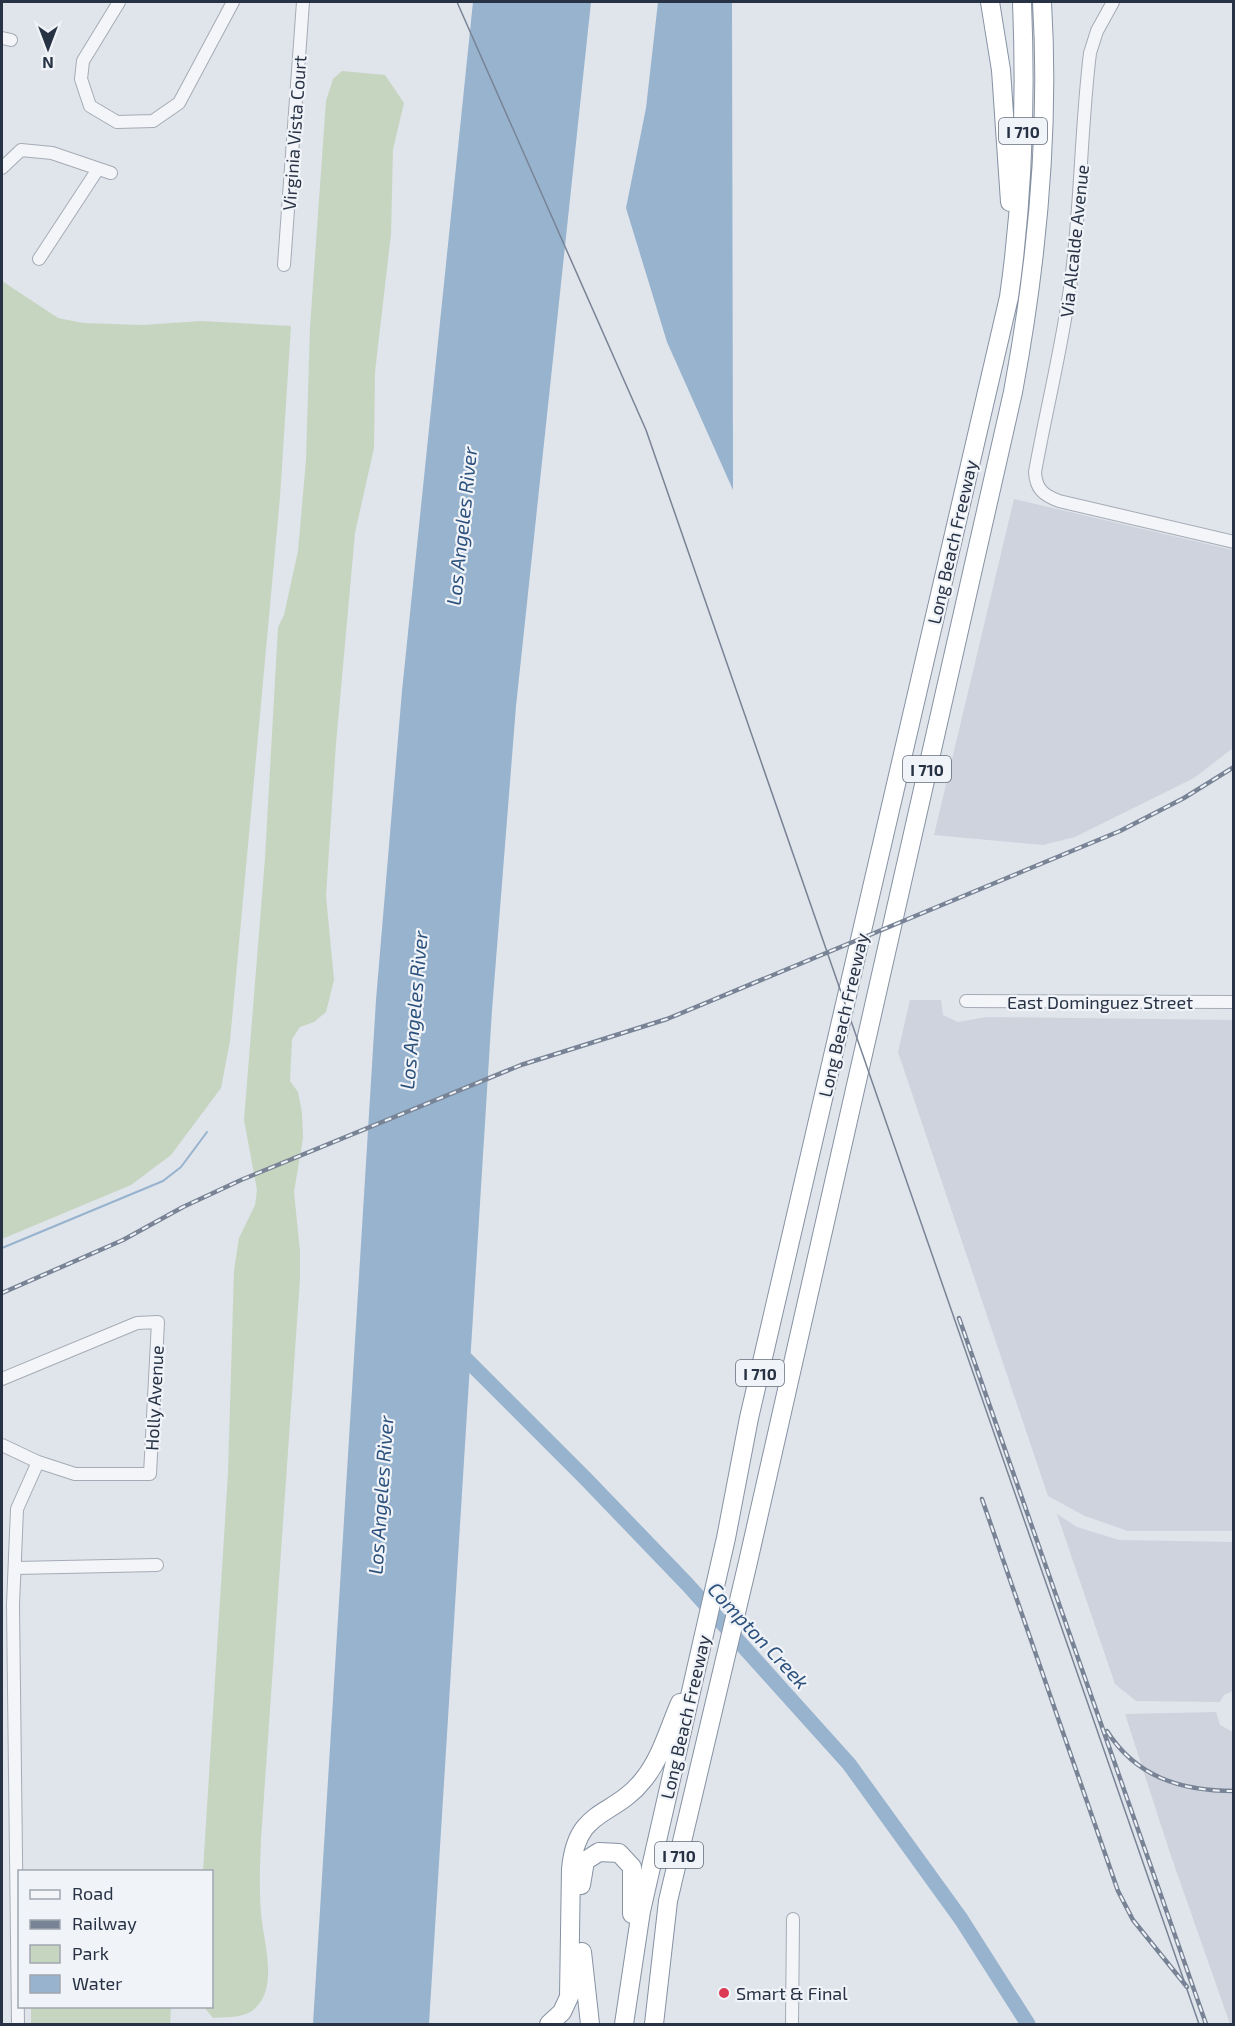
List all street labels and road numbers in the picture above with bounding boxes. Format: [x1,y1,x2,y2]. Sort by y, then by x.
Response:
street label: Virginia Vista Court [278,54,310,211]
road number: I 710 [999,118,1047,144]
street label: Via Alcalde Avenue [1055,164,1093,318]
street label: Long Beach Freeway [922,457,982,626]
road number: I 710 [903,756,951,782]
street label: Long Beach Freeway [813,930,873,1099]
street label: East Dominguez Street [1007,991,1193,1013]
street label: Holly Avenue [140,1345,168,1451]
road number: I 710 [736,1360,784,1386]
street label: Long Beach Freeway [655,1632,715,1801]
road number: I 710 [655,1842,703,1868]

